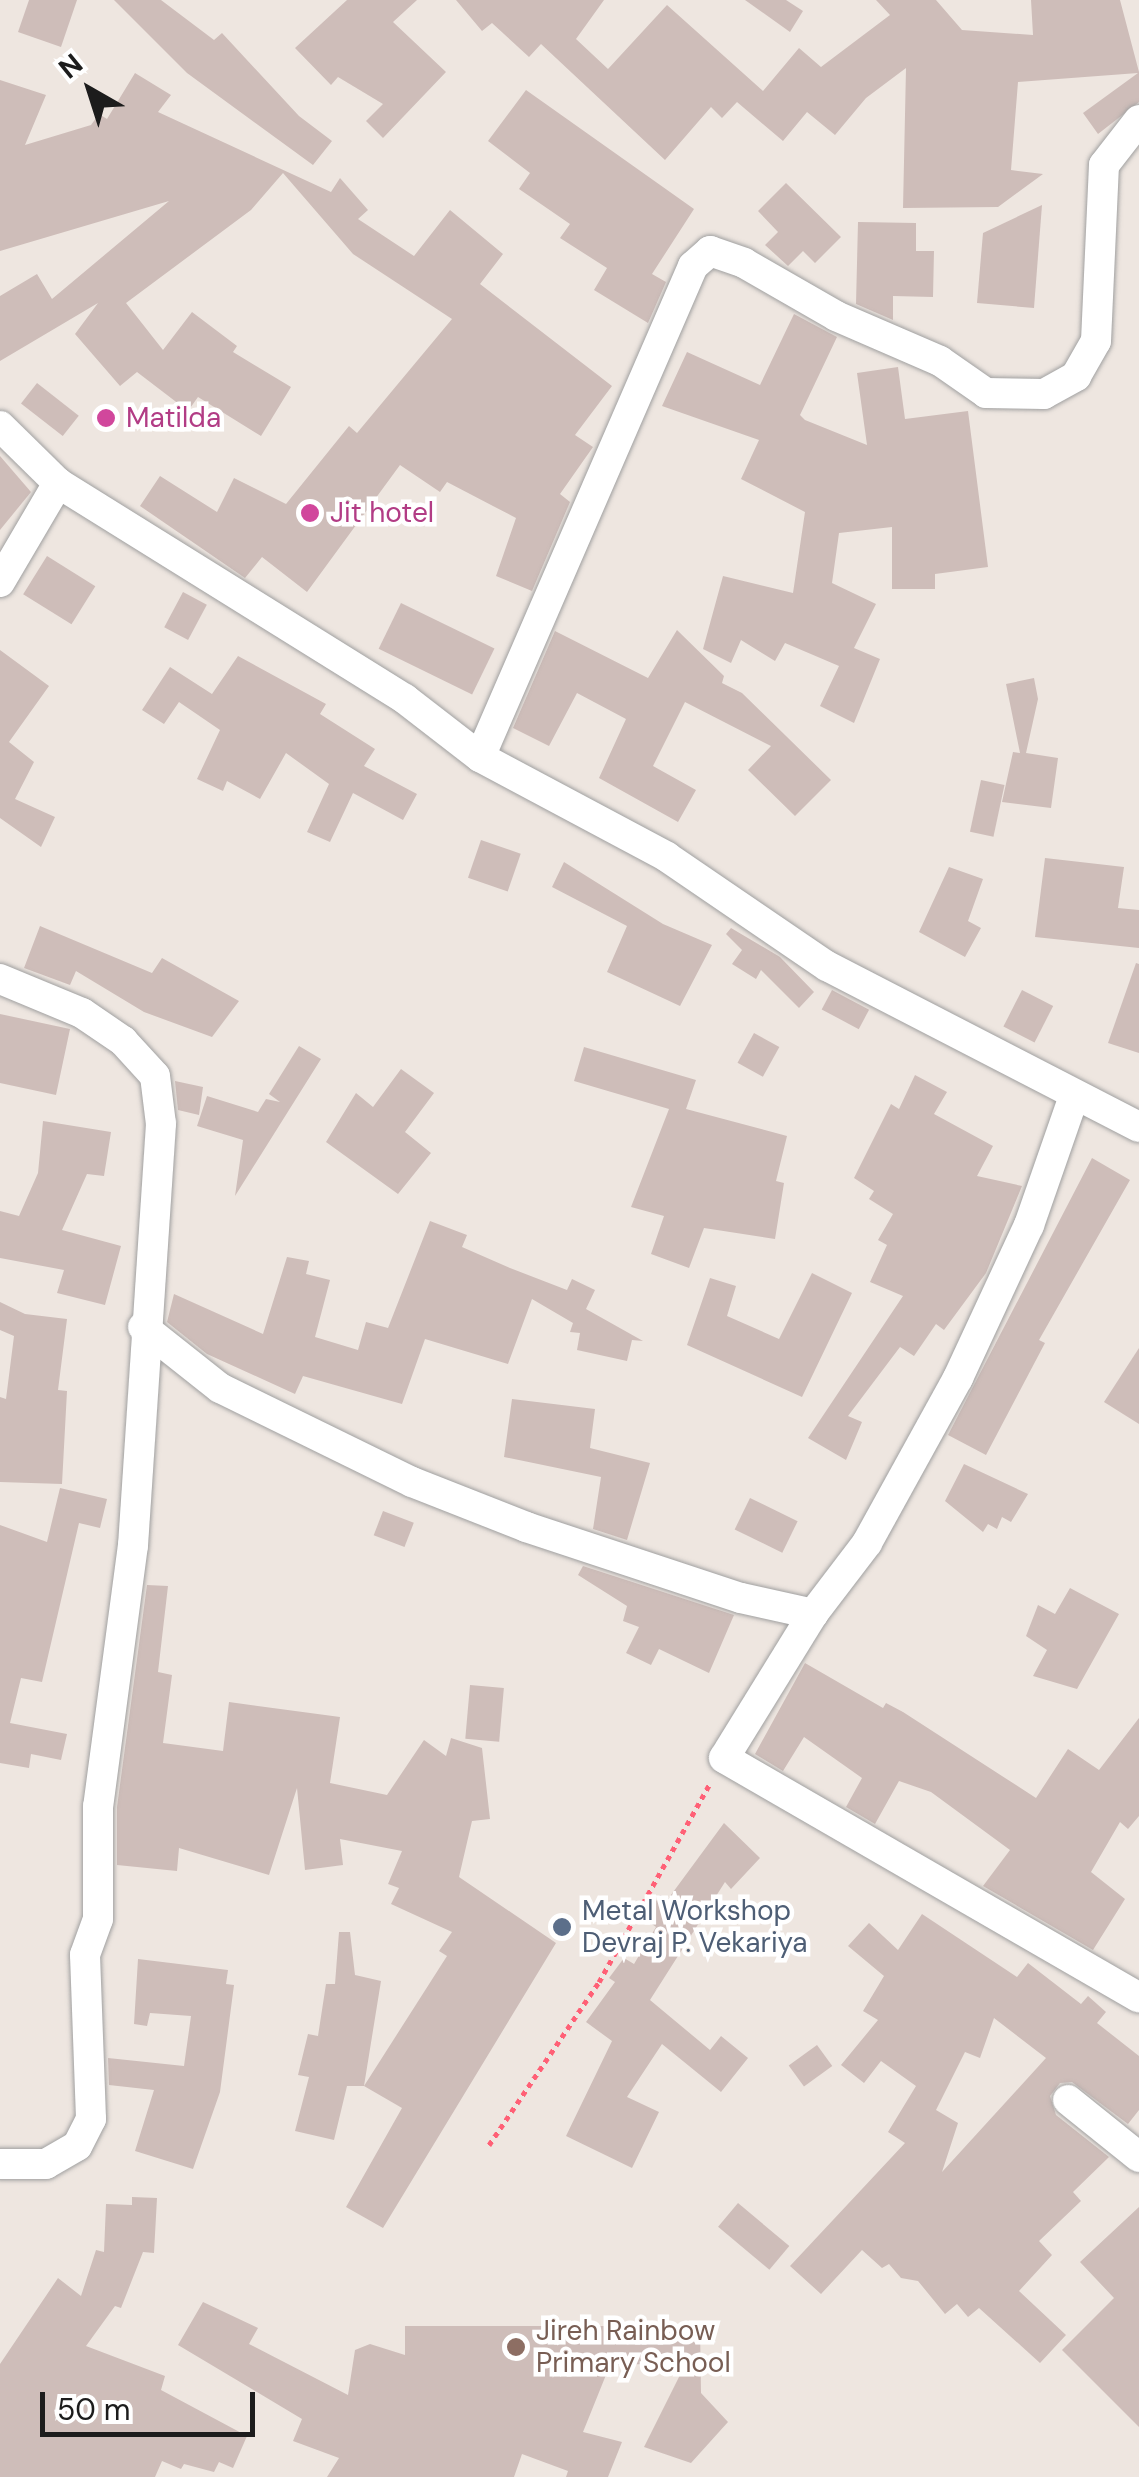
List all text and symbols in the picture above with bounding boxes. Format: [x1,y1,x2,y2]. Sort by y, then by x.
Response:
north arrow [40,40,140,140]
text: N [51,45,90,87]
place label: Matilda [126,401,221,435]
marker: Matilda [95,407,117,429]
place label: Jit hotel [330,496,434,530]
marker: Jit hotel [299,502,321,524]
place label: Metal Workshop Devraj P. Vekariya [582,1894,808,1960]
marker: Metal Workshop Devraj P. Vekariya [551,1916,573,1938]
place label: Jireh Rainbow Primary School [536,2314,731,2380]
marker: Jireh Rainbow Primary School [505,2336,527,2358]
scale bar [45,2372,260,2434]
text: 50 m [57,2390,131,2429]

